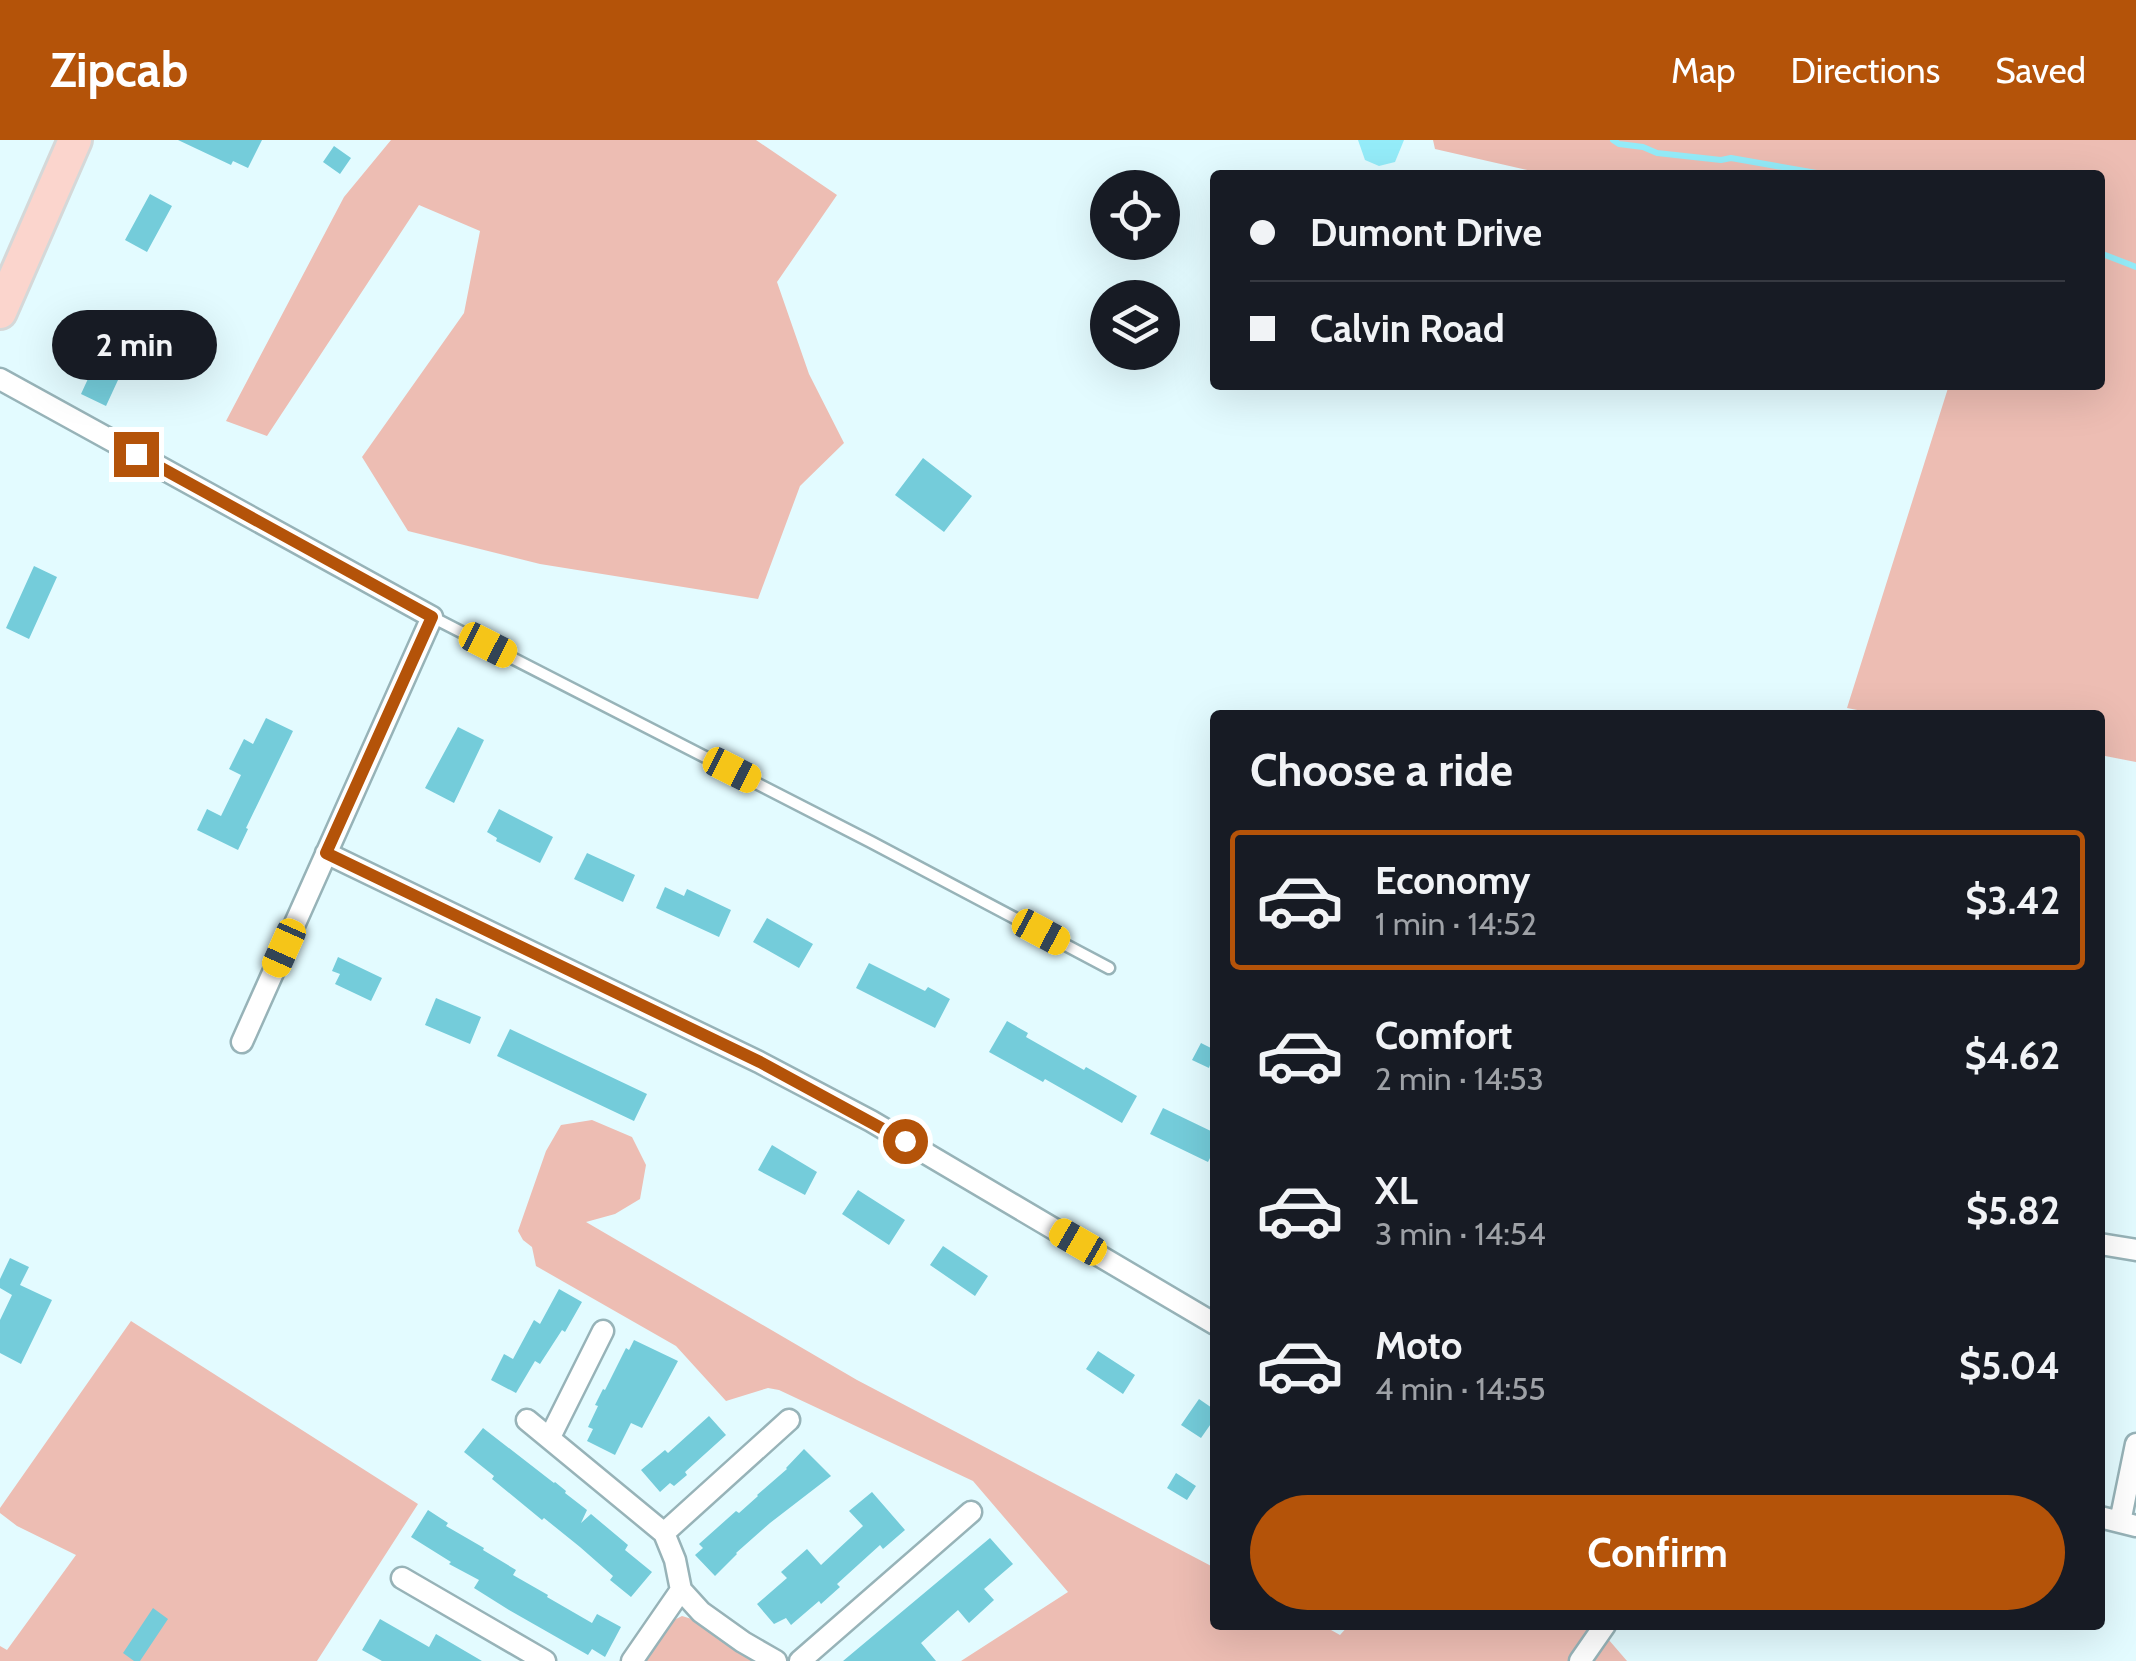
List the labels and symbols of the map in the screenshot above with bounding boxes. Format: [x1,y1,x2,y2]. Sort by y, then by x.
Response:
callout: 2 min [54,309,218,379]
route end [114,432,159,477]
car [454,618,522,672]
car [698,743,766,797]
car [1007,905,1075,959]
car [258,914,310,982]
route start [883,1119,928,1164]
car [1045,1214,1111,1270]

